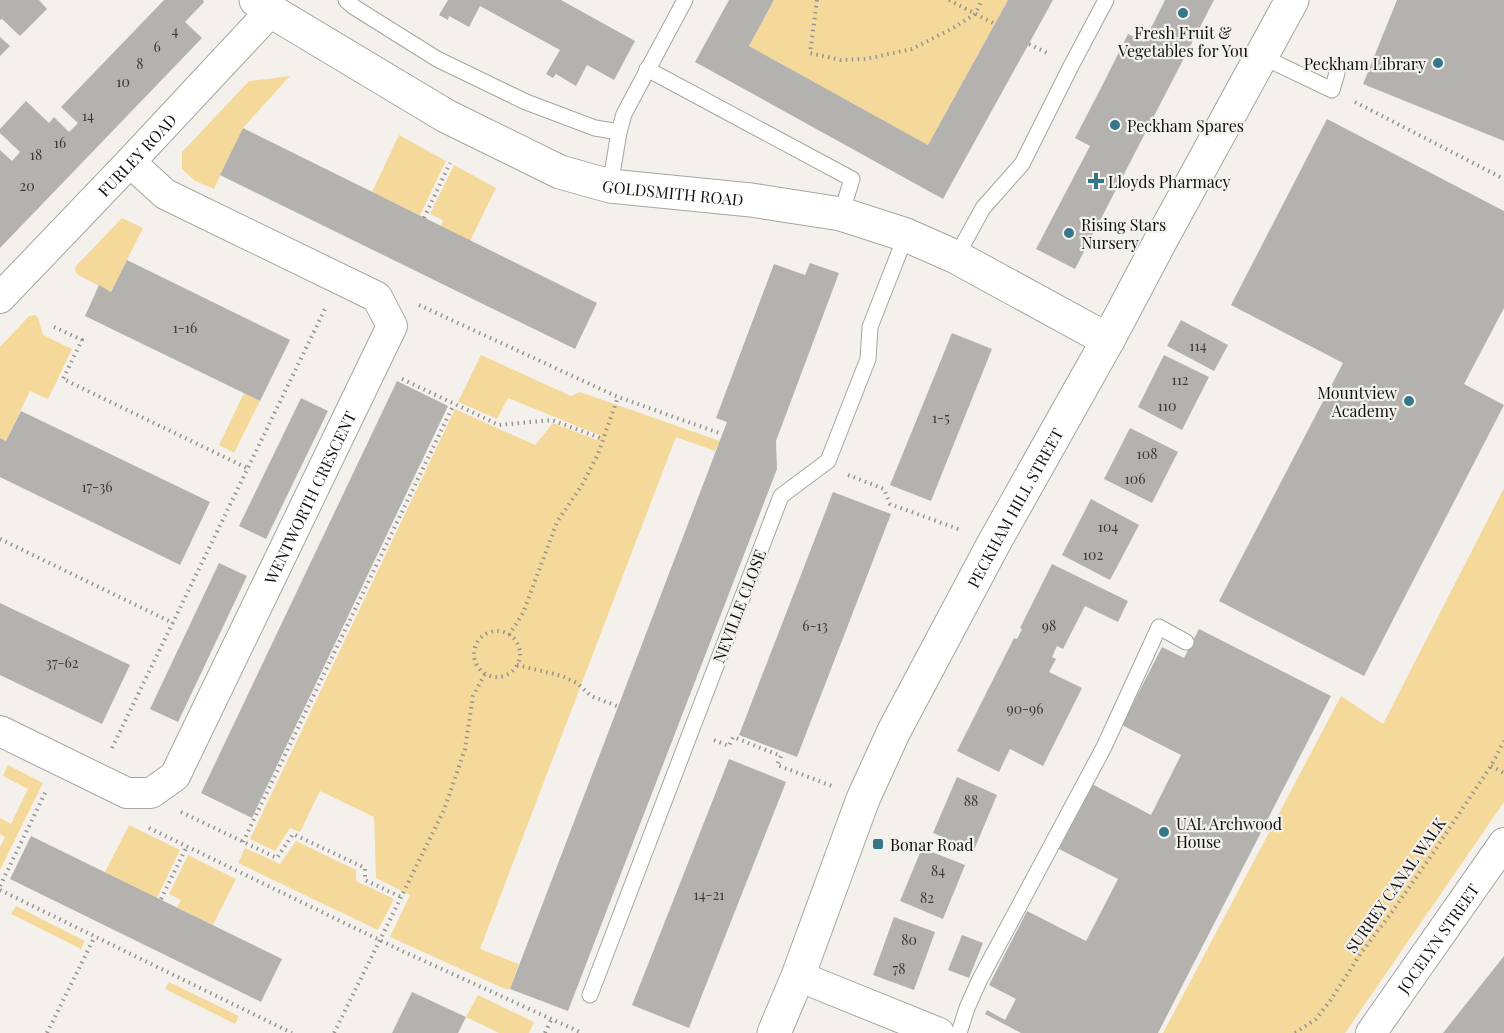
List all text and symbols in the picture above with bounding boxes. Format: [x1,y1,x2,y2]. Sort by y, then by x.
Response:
marker: Fresh Fruit & Vegetables for You [1176,6,1190,20]
house number: 4 [172,21,179,40]
place label: Fresh Fruit & Vegetables for You [1117,22,1248,61]
house number: 6 [153,37,161,56]
place label: Peckham Library [1304,53,1426,74]
house number: 8 [136,54,144,73]
marker: Peckham Library [1431,56,1445,70]
house number: 10 [116,72,130,91]
house number: 14 [82,106,94,125]
street label: FURLEY ROAD [93,109,181,200]
place label: Peckham Spares [1127,115,1244,136]
marker: Peckham Spares [1108,118,1122,132]
house number: 16 [54,133,66,152]
house number: 18 [30,145,42,164]
place label: Lloyds Pharmacy [1108,171,1231,192]
street label: GOLDSMITH ROAD [600,174,744,210]
marker: Lloyds Pharmacy [1089,174,1103,188]
house number: 20 [19,176,35,195]
place label: Rising Stars Nursery [1081,214,1166,253]
marker: Rising Stars Nursery [1062,226,1076,240]
house number: 1-16 [173,318,197,337]
house number: 114 [1189,336,1207,355]
house number: 112 [1171,370,1189,389]
place label: Mountview Academy [1317,382,1398,421]
marker: Mountview Academy [1402,394,1416,408]
house number: 110 [1158,396,1176,415]
street label: WENTWORTH CRESCENT [258,407,360,588]
house number: 1-5 [932,408,950,427]
street label: PECKHAM HILL STREET [962,424,1067,591]
house number: 108 [1137,444,1157,463]
house number: 106 [1125,469,1145,488]
house number: 17-36 [81,477,113,496]
house number: 104 [1098,517,1118,536]
house number: 102 [1083,545,1103,564]
street label: NEVILLE CLOSE [708,546,770,666]
house number: 6-13 [802,616,828,635]
house number: 98 [1042,616,1056,635]
house number: 37-62 [46,653,79,672]
house number: 90-96 [1007,699,1043,718]
house number: 88 [964,791,978,810]
place label: UAL Archwood House [1176,813,1282,852]
street label: SURREY CANAL WALK [1340,813,1450,957]
marker: UAL Archwood House [1157,825,1171,839]
place label: Bonar Road [890,834,973,855]
marker: Bonar Road [871,837,885,851]
house number: 84 [931,861,945,880]
street label: JOCELYN STREET [1391,879,1483,998]
house number: 14-21 [694,885,724,904]
house number: 82 [920,888,934,907]
house number: 80 [901,930,917,949]
house number: 78 [893,959,905,978]

